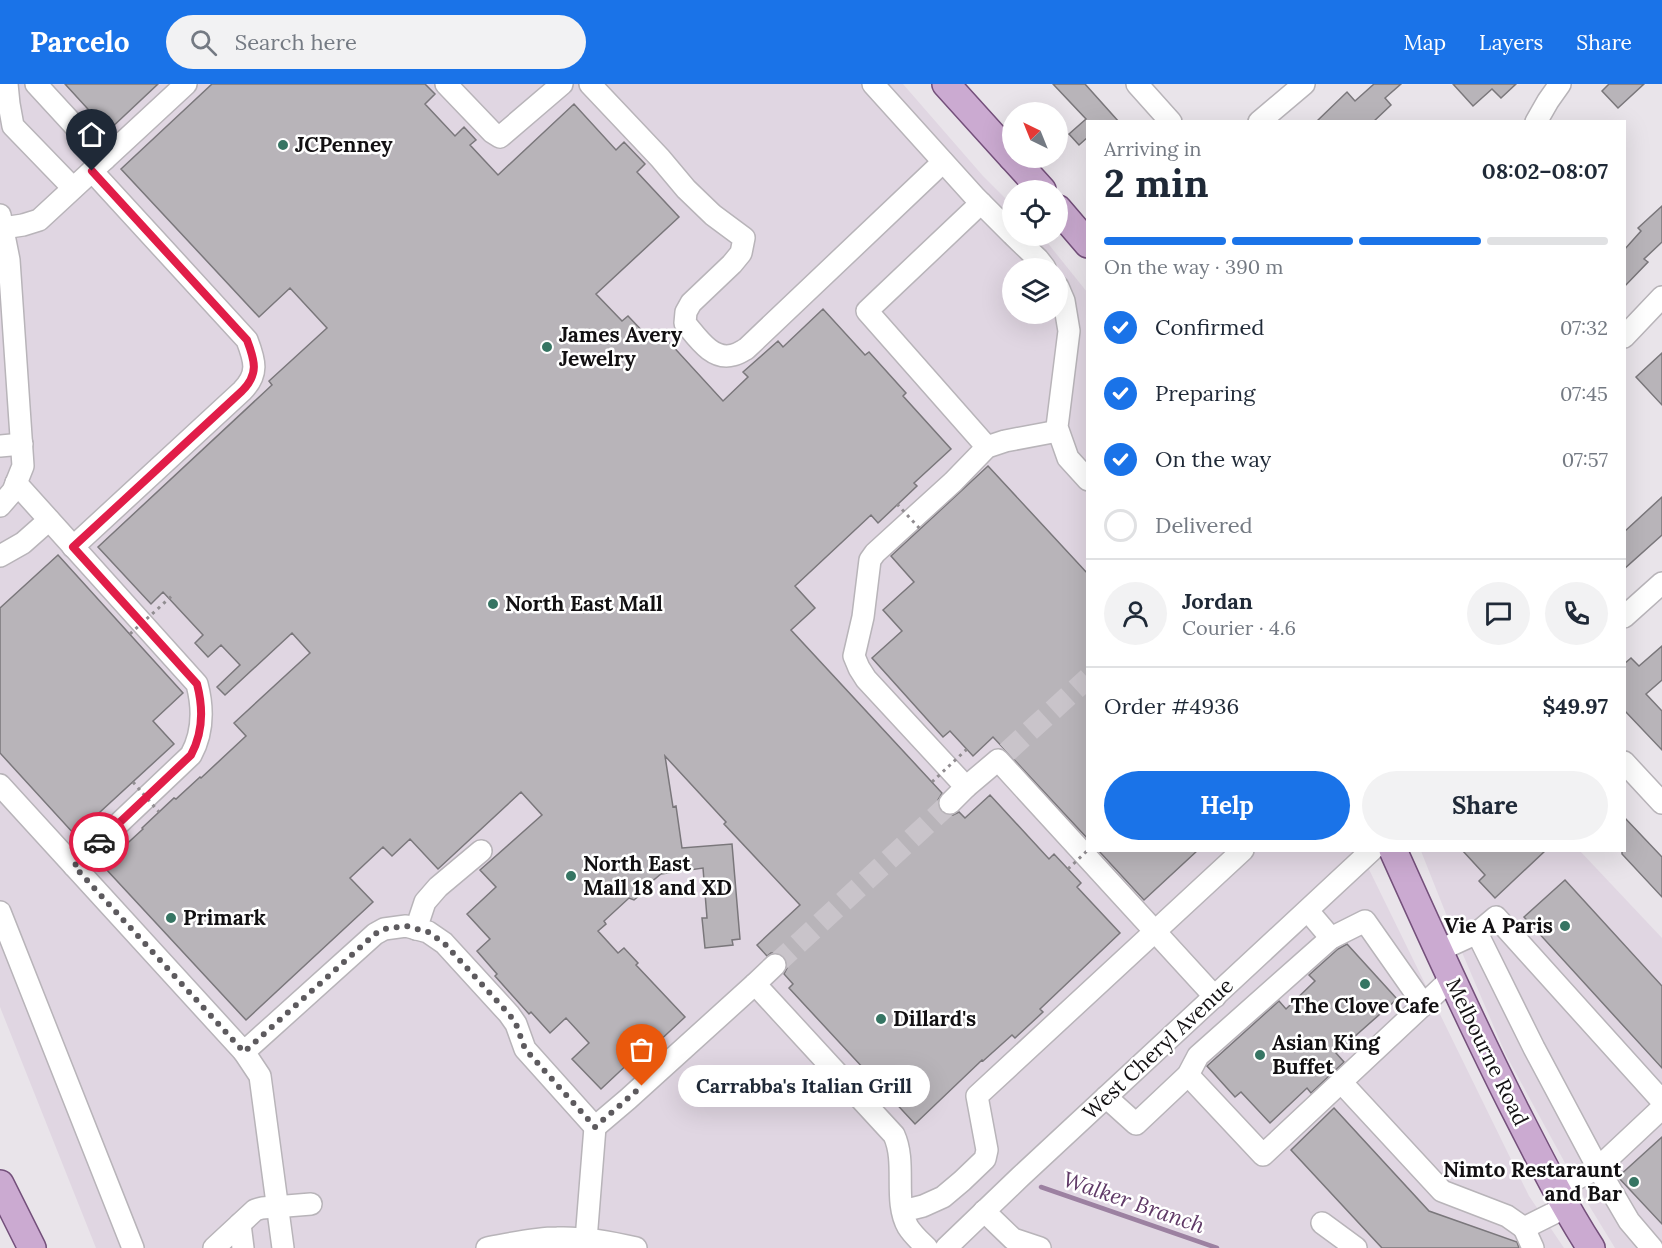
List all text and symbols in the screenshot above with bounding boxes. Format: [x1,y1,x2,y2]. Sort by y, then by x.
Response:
search box [166,15,586,69]
text: Parcelo [30,24,130,60]
icon: search [187,26,220,59]
text: Search here [235,28,357,56]
text: Map [1403,29,1446,56]
text: Layers [1479,29,1543,56]
text: Share [1576,29,1632,56]
north arrow [1002,102,1068,168]
map controls [1002,102,1068,324]
pin [66,109,117,171]
icon: home [75,118,108,151]
place label: JCPenney [295,131,393,158]
text: Arriving in [1104,136,1201,161]
marker: JCPenney [276,138,290,152]
text: 08:02–08:07 [1482,157,1608,185]
text: 2 min [1104,158,1209,208]
button: locate [1002,180,1068,246]
text: On the way · 390 m [1104,254,1283,279]
button: layers [1002,258,1068,324]
icon: check [1104,311,1137,344]
text: Confirmed [1155,313,1264,341]
text: 07:32 [1560,315,1608,340]
place label: James Avery Jewelry [559,321,683,372]
marker: James Avery Jewelry [540,340,554,354]
icon: check [1104,377,1137,410]
text: Preparing [1155,379,1255,407]
text: 07:45 [1560,381,1608,406]
icon: check [1104,443,1137,476]
text: On the way [1155,445,1271,473]
text: 07:57 [1562,447,1608,472]
text: Delivered [1155,511,1253,539]
button: person [1104,582,1167,645]
button: chat [1467,582,1530,645]
button: phone [1545,582,1608,645]
text: Jordan [1182,587,1253,615]
place label: North East Mall [505,590,663,617]
marker: North East Mall [486,597,500,611]
text: Courier · 4.6 [1182,615,1296,640]
text: Order #4936 [1104,692,1239,720]
text: $49.97 [1543,692,1608,720]
button: Help [1104,771,1350,840]
button: Share [1362,771,1608,840]
courier [69,812,129,872]
icon: car [83,826,116,859]
place label: North East Mall 18 and XD [583,850,732,901]
marker: North East Mall 18 and XD [564,869,578,883]
place label: Primark [183,904,267,931]
marker: Primark [164,911,178,925]
place label: Vie A Paris [1444,912,1553,939]
marker: Vie A Paris [1558,919,1572,933]
street label: West Cheryl Avenue [1077,972,1239,1125]
street label: Melbourne Road [1440,974,1535,1130]
marker: The Clove Cafe [1358,977,1372,991]
place label: The Clove Cafe [1291,992,1439,1019]
place label: Dillard's [893,1005,976,1032]
marker: Dillard's [874,1012,888,1026]
pin [616,1024,667,1086]
place label: Asian King Buffet [1272,1029,1381,1080]
icon: bag [625,1033,658,1066]
marker: Asian King Buffet [1253,1048,1267,1062]
callout: Carrabba's Italian Grill [678,1065,930,1107]
text: Carrabba's Italian Grill [696,1073,912,1098]
place label: Nimto Restaraunt and Bar [1443,1156,1622,1207]
water label: Walker Branch [1059,1165,1209,1240]
marker: Nimto Restaraunt and Bar [1627,1175,1641,1189]

